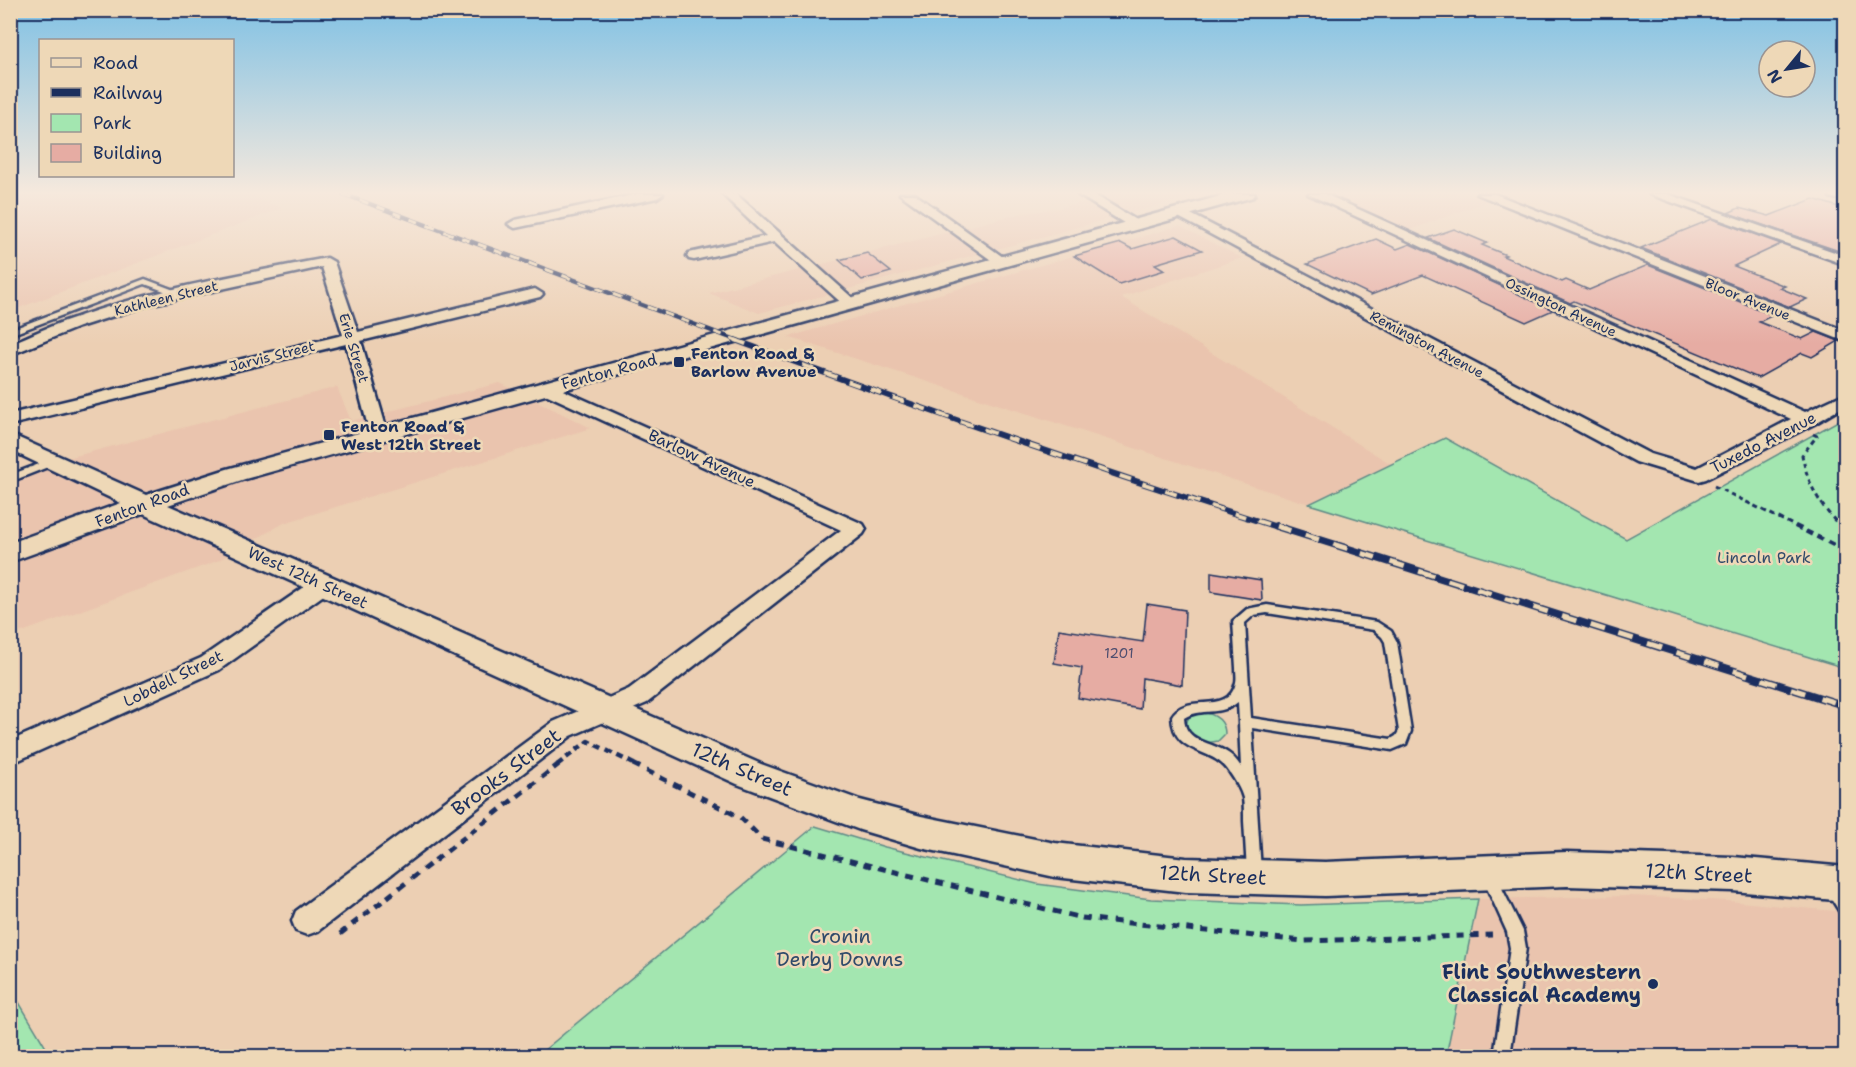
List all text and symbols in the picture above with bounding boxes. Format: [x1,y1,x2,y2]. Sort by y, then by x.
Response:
legend [39,39,234,177]
north arrow [1757,39,1817,99]
text: Road [93,51,138,75]
text: N [1762,66,1787,87]
text: Railway [93,81,163,105]
text: Park [93,111,132,135]
text: Building [93,141,162,165]
street label: Ossington Avenue [1503,273,1620,341]
street label: Bloor Avenue [1703,274,1793,324]
street label: Kathleen Street [112,276,220,320]
street label: Remington Avenue [1367,306,1487,382]
street label: Erie Street [335,311,373,385]
street label: Jarvis Street [227,337,317,375]
place label: Fenton Road & Barlow Avenue [691,343,817,382]
street label: Fenton Road [559,349,659,394]
marker: Fenton Road & Barlow Avenue [672,355,686,369]
street label: Tuxedo Avenue [1707,407,1820,478]
place label: Fenton Road & West 12th Street [341,416,481,455]
street label: Barlow Avenue [645,424,759,492]
marker: Fenton Road & West 12th Street [322,428,336,442]
street label: Fenton Road [92,479,192,532]
street label: West 12th Street [244,542,371,613]
park label: Lincoln Park [1717,547,1811,568]
house number: 1201 [1104,644,1134,662]
street label: Lobdell Street [120,645,227,712]
street label: Brooks Street [446,722,566,822]
street label: 12th Street [688,736,796,802]
street label: 12th Street [1645,857,1753,889]
street label: 12th Street [1159,859,1267,891]
park label: Cronin Derby Downs [776,923,904,972]
place label: Flint Southwestern Classical Academy [1442,959,1641,1008]
marker: Flint Southwestern Classical Academy [1646,977,1660,991]

